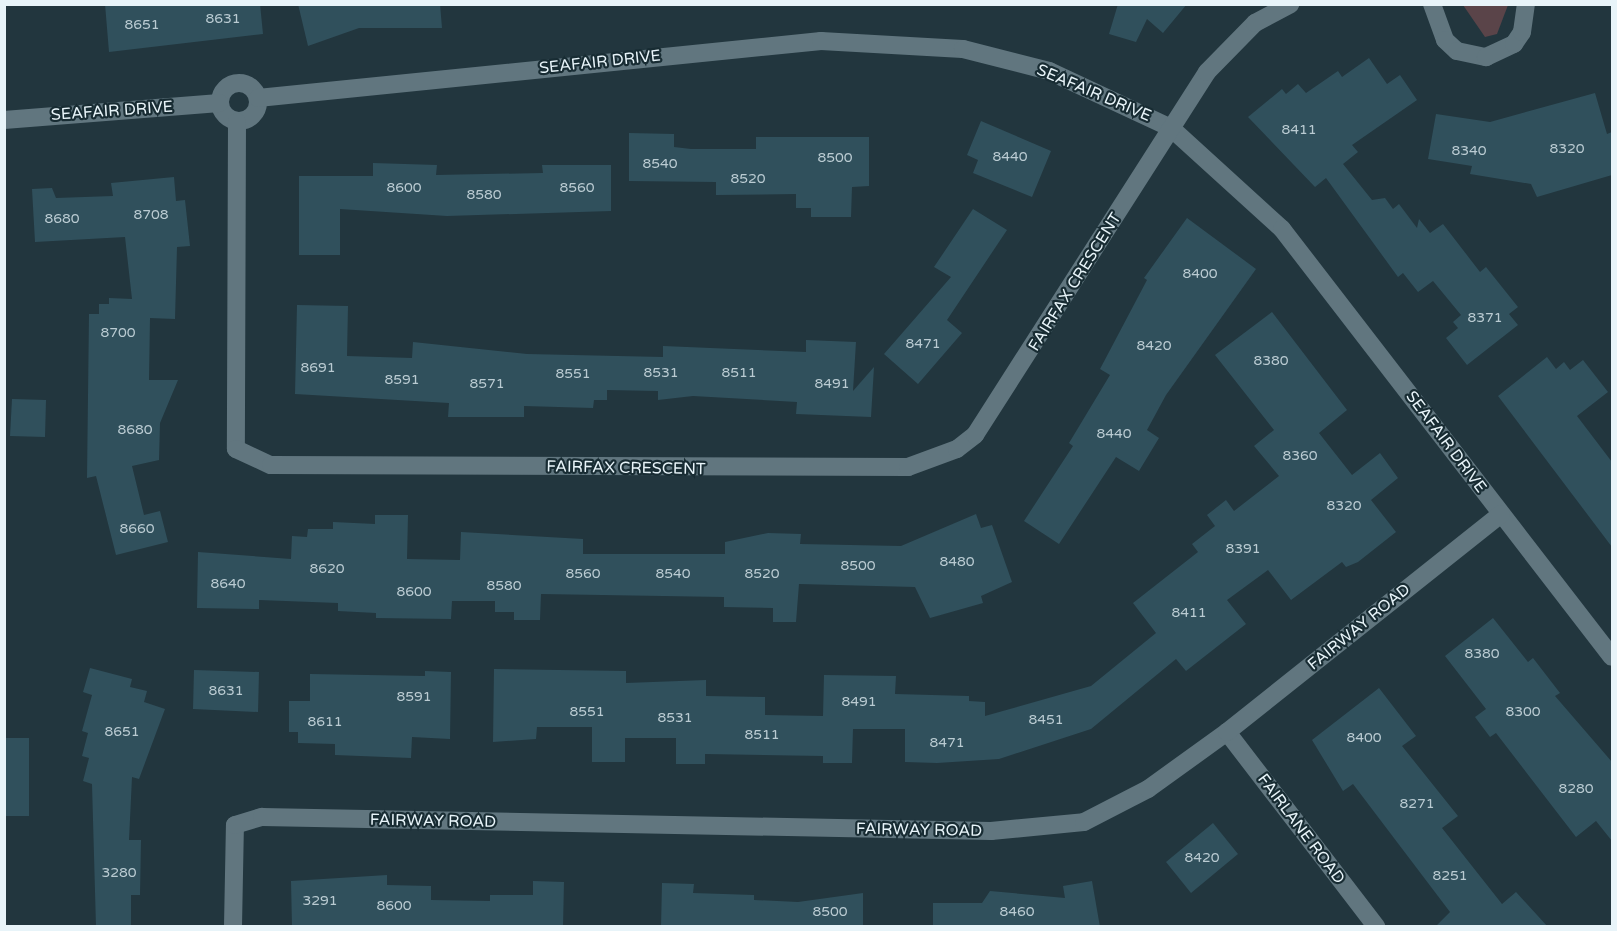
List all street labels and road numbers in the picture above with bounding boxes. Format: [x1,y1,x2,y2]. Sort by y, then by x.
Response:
street label: SEAFAIR DRIVE [538,46,662,78]
street label: SEAFAIR DRIVE [1034,60,1154,126]
street label: SEAFAIR DRIVE [50,97,174,125]
street label: FAIRFAX CRESCENT [1025,209,1125,355]
street label: SEAFAIR DRIVE [1402,387,1490,497]
street label: FAIRFAX CRESCENT [546,457,706,479]
street label: FAIRWAY ROAD [1304,580,1414,674]
street label: FAIRLANE ROAD [1253,770,1349,888]
street label: FAIRWAY ROAD [370,810,496,832]
street label: FAIRWAY ROAD [856,819,982,841]

